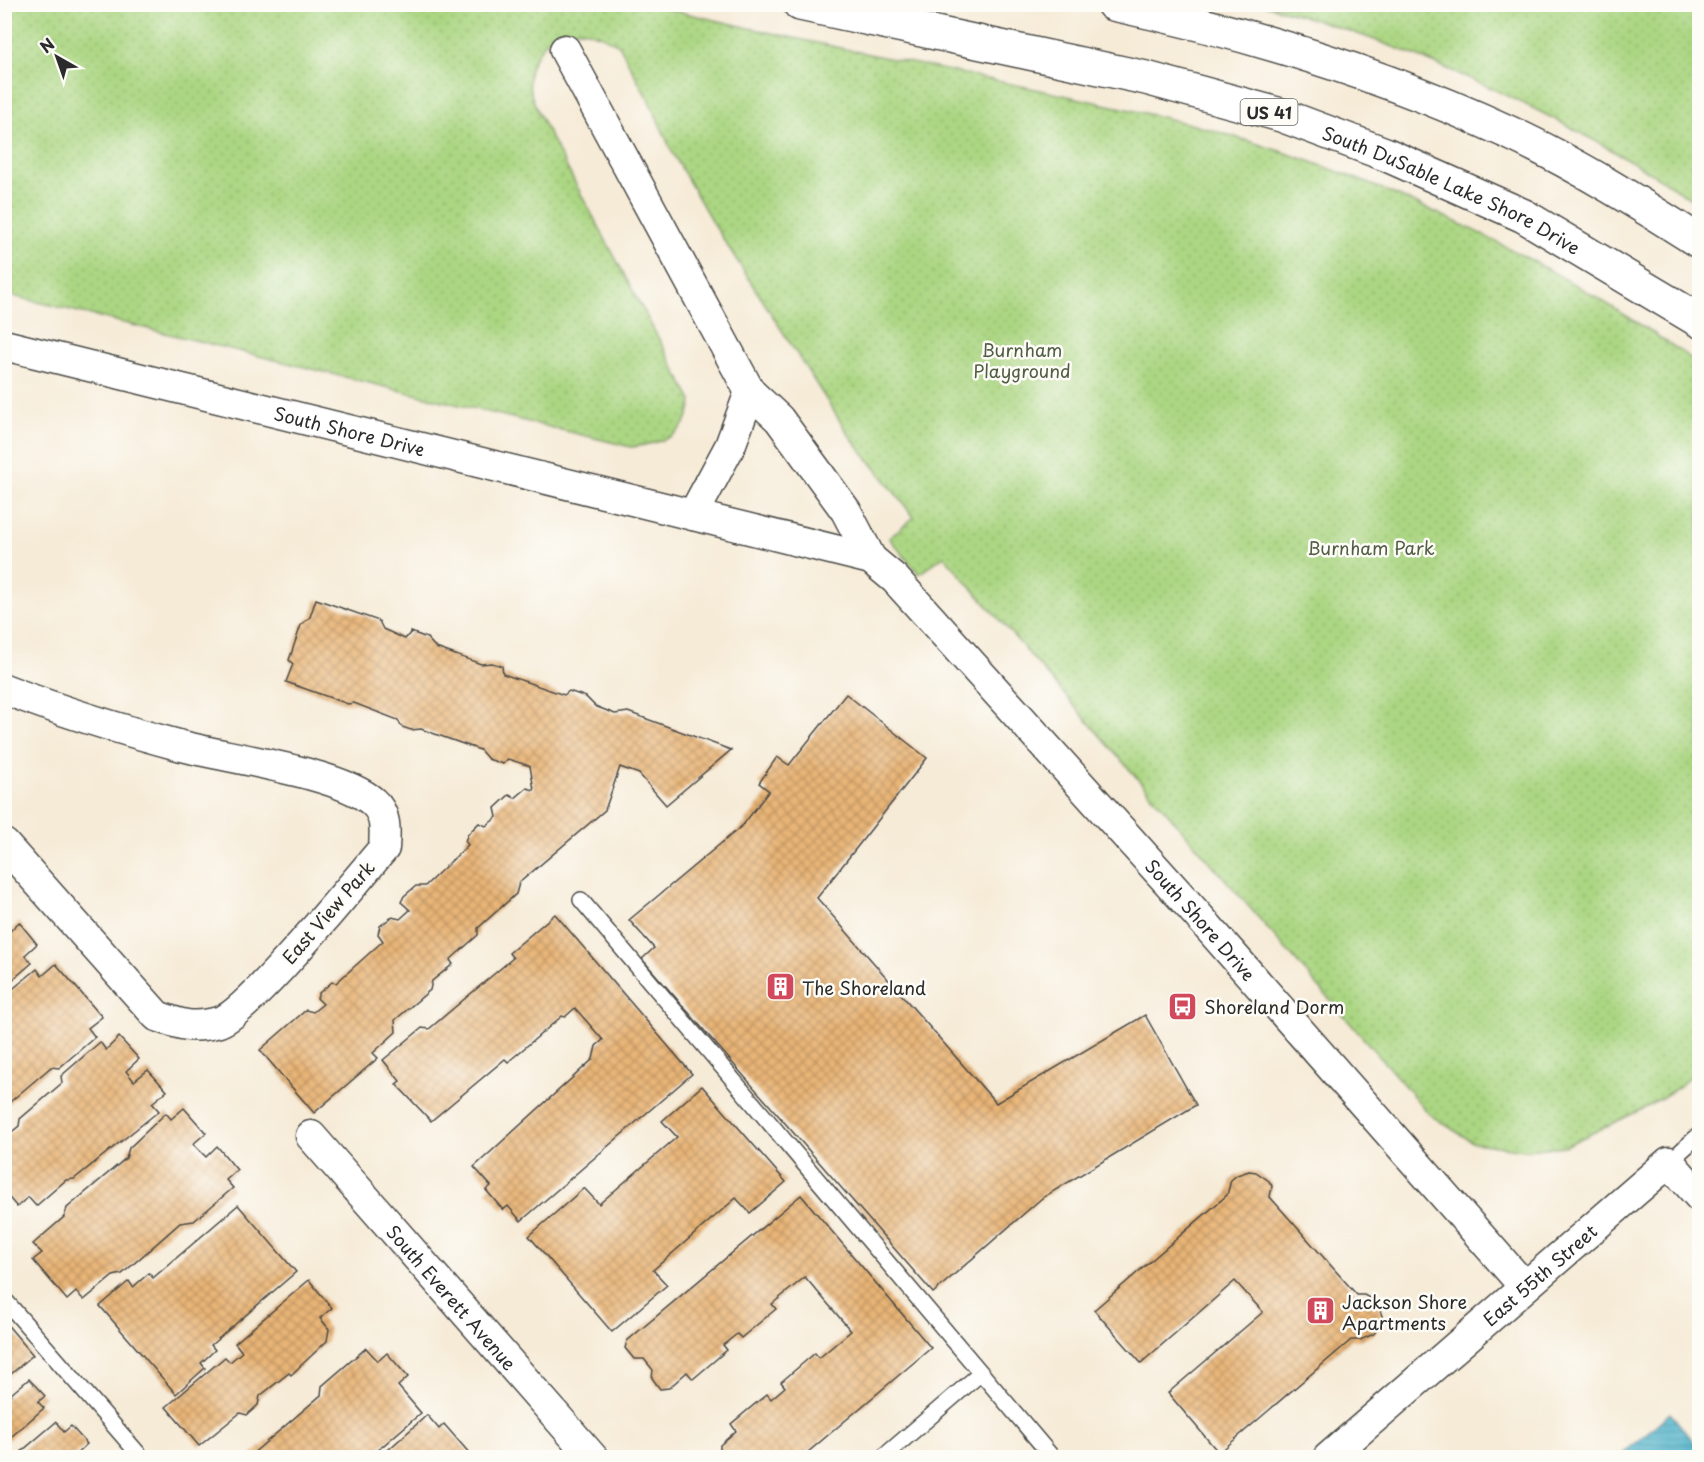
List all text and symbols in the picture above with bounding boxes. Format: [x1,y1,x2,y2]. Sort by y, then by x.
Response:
north arrow [27,27,87,87]
text: N [34,31,59,58]
road number: US 41 [1240,99,1298,125]
street label: South DuSable Lake Shore Drive [1319,118,1586,260]
park label: Burnham Playground [973,336,1071,384]
street label: South Shore Drive [271,399,428,462]
park label: Burnham Park [1307,534,1435,561]
street label: South Shore Drive [1140,853,1262,986]
street label: East View Park [275,854,381,970]
building icon: The Shoreland [765,971,797,1003]
place label: The Shoreland [802,974,926,1001]
bus stop icon: Shoreland Dorm [1167,990,1199,1022]
place label: Shoreland Dorm [1204,993,1344,1020]
street label: East 55th Street [1476,1217,1602,1332]
street label: South Everett Avenue [381,1218,523,1376]
place label: Jackson Shore Apartments [1342,1288,1467,1336]
building icon: Jackson Shore Apartments [1305,1295,1337,1327]

